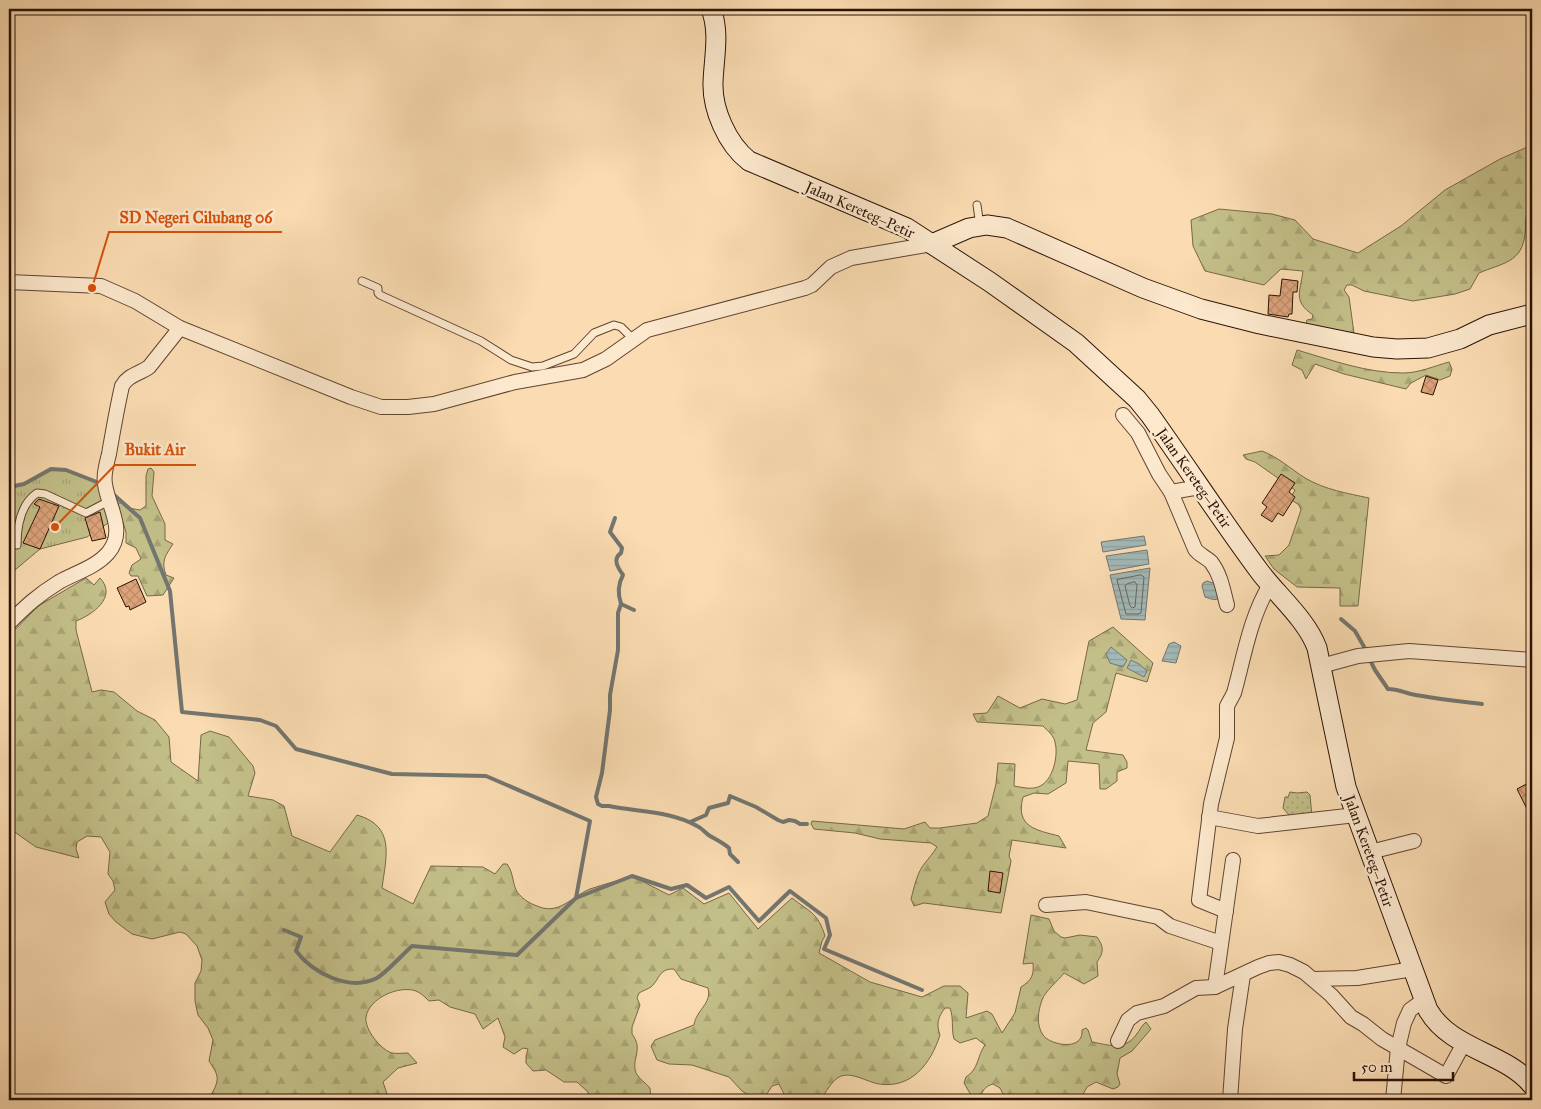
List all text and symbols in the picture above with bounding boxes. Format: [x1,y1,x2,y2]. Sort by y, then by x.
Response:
street label: Jalan Kereteg–Petir [800,177,918,243]
callout: SD Negeri Cilubang 06 [109,201,282,232]
text: SD Negeri Cilubang 06 [120,208,273,228]
street label: Jalan Kereteg–Petir [1151,423,1235,532]
callout: Bukit Air [115,434,196,465]
text: Bukit Air [124,440,187,459]
street label: Jalan Kereteg–Petir [1339,790,1398,910]
scale bar [1354,1049,1452,1081]
text: 50 m [1361,1058,1393,1076]

